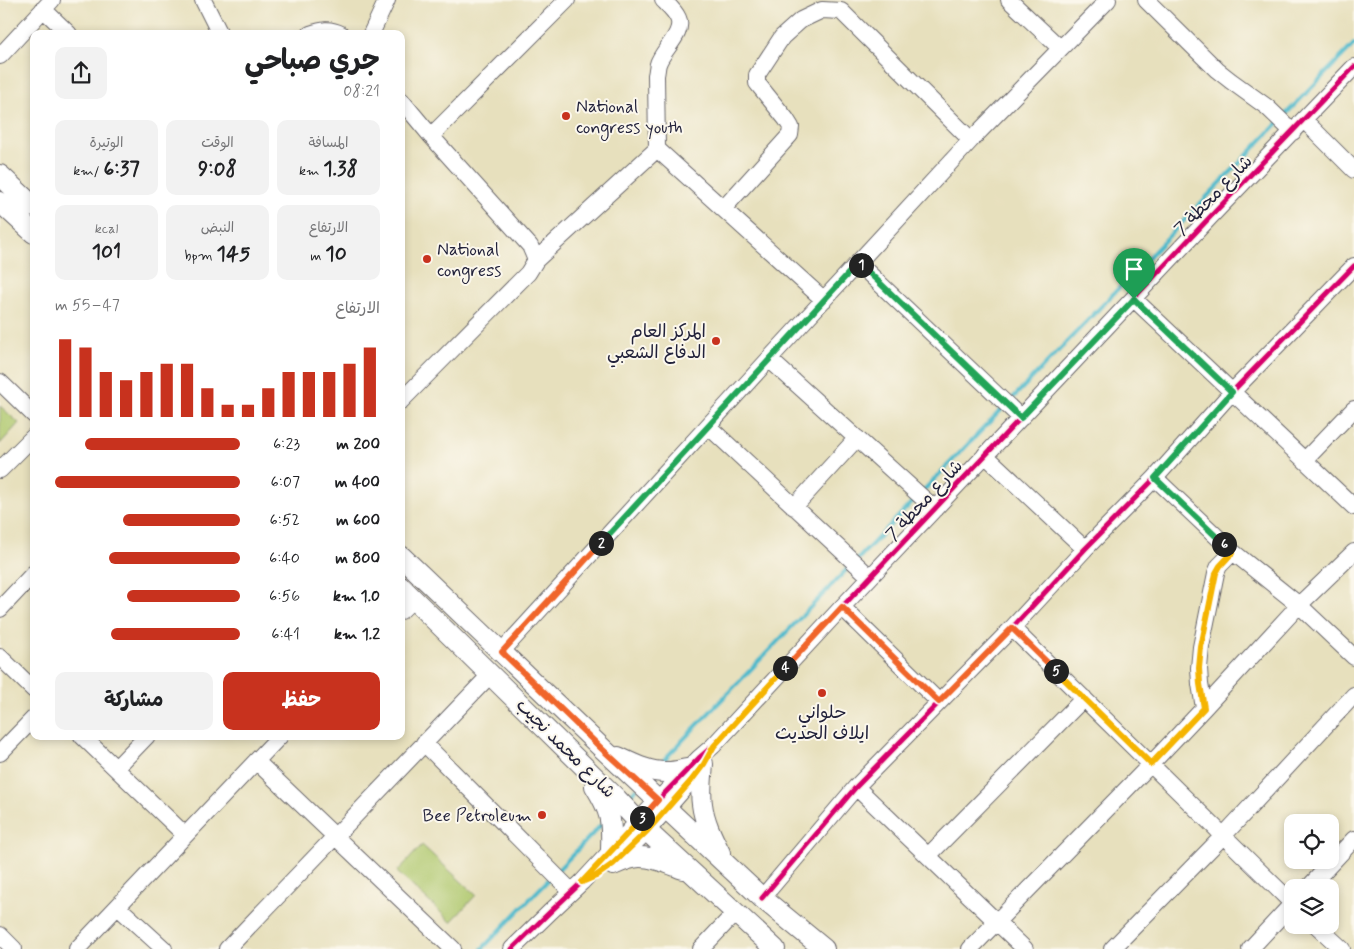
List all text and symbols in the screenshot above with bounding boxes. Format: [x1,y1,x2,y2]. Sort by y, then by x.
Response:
text: جري صباحي [245,43,380,80]
button: share [55,47,107,99]
text: 08:21 [343,81,380,102]
place label: National congress youth [576,95,683,141]
marker: National congress youth [560,110,572,122]
text: الوتيرة [90,134,123,152]
text: الوقت [201,134,234,152]
text: المسافة [309,134,348,152]
street label: شارع محطة 7 [1169,150,1258,241]
text: 6:37 [103,155,140,183]
text: 9:08 [198,155,237,183]
text: 1.38 [323,155,358,183]
text: /km [73,162,103,180]
text: km [299,162,323,180]
text: النبض [201,219,234,237]
text: الارتفاع [309,219,348,237]
text: kcal [95,220,118,238]
text: 101 [92,238,121,266]
place label: National congress [437,238,501,284]
text: 145 [217,240,250,268]
text: 10 [325,240,347,268]
text: bpm [185,247,217,265]
text: m [310,247,325,265]
pin [1113,248,1155,299]
pin: 1 [848,252,874,278]
marker: National congress [421,253,433,265]
icon: arrive [1120,255,1148,283]
text: 1 [858,256,865,274]
text: 47–55 m [55,295,120,316]
text: الارتفاع [335,298,380,319]
place label: المركز العام الدفاع الشعبي [607,320,706,368]
marker: المركز العام الدفاع الشعبي [710,335,722,347]
text: 6:23 [273,434,300,455]
text: 200 m [336,434,380,455]
street label: شارع محطة 7 [881,455,969,547]
text: 6:07 [271,472,300,493]
text: 400 m [335,472,380,493]
text: 6:52 [269,510,300,531]
text: 600 m [336,510,380,531]
pin: 2 [588,530,614,556]
pin: 6 [1212,532,1236,556]
text: 2 [598,534,605,552]
text: 6 [1221,535,1228,553]
text: 6:40 [269,548,300,569]
text: 800 m [335,548,380,569]
text: 6:56 [269,586,300,607]
text: 1.0 km [333,586,380,607]
text: 6:41 [271,624,300,645]
text: 1.2 km [334,624,380,645]
pin: 4 [772,656,798,680]
pin: 5 [1044,658,1068,684]
text: 4 [781,659,790,677]
text: 5 [1052,662,1061,680]
button: مشاركة [55,672,213,730]
button: حفظ [223,672,380,730]
marker: حلواني ايلاف الحديث [816,687,828,699]
street label: شارع محمد نجيب [510,694,620,804]
place label: حلواني ايلاف الحديث [775,701,869,746]
place label: Bee Petroleum [423,804,532,828]
pin: 3 [630,806,654,830]
marker: Bee Petroleum [536,809,548,821]
text: 3 [639,809,646,827]
map controls [1284,814,1339,934]
button: locate [1284,814,1339,869]
button: layers [1284,879,1339,934]

